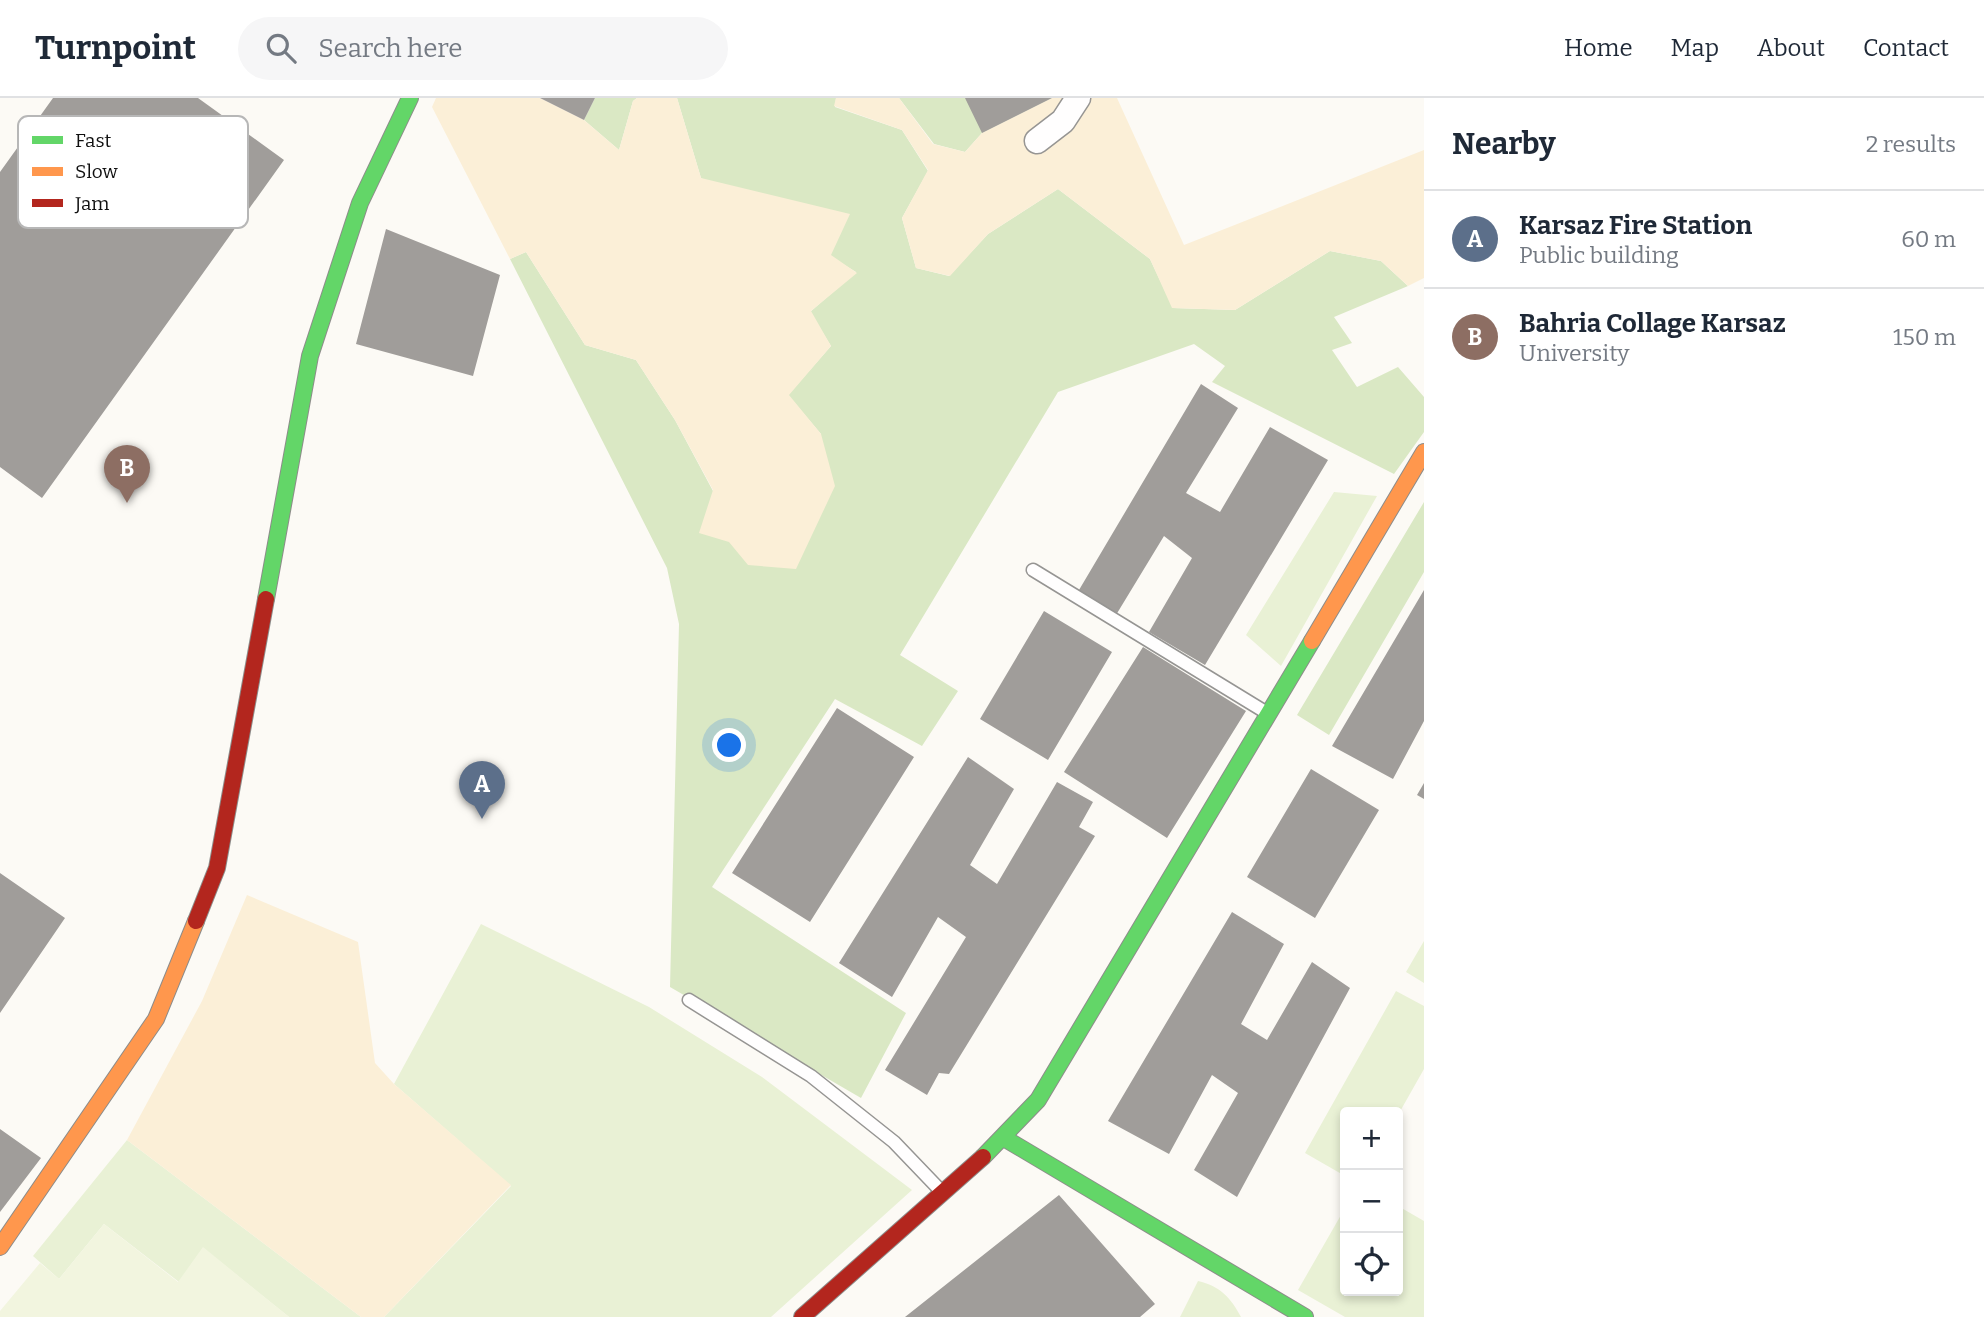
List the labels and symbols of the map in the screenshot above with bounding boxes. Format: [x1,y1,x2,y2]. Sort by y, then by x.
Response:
legend [18,116,248,228]
text: Fast [75,129,112,152]
text: Slow [75,160,118,183]
text: Jam [74,192,109,215]
pin: B [104,445,150,503]
your location [712,728,746,762]
pin: A [459,761,505,819]

